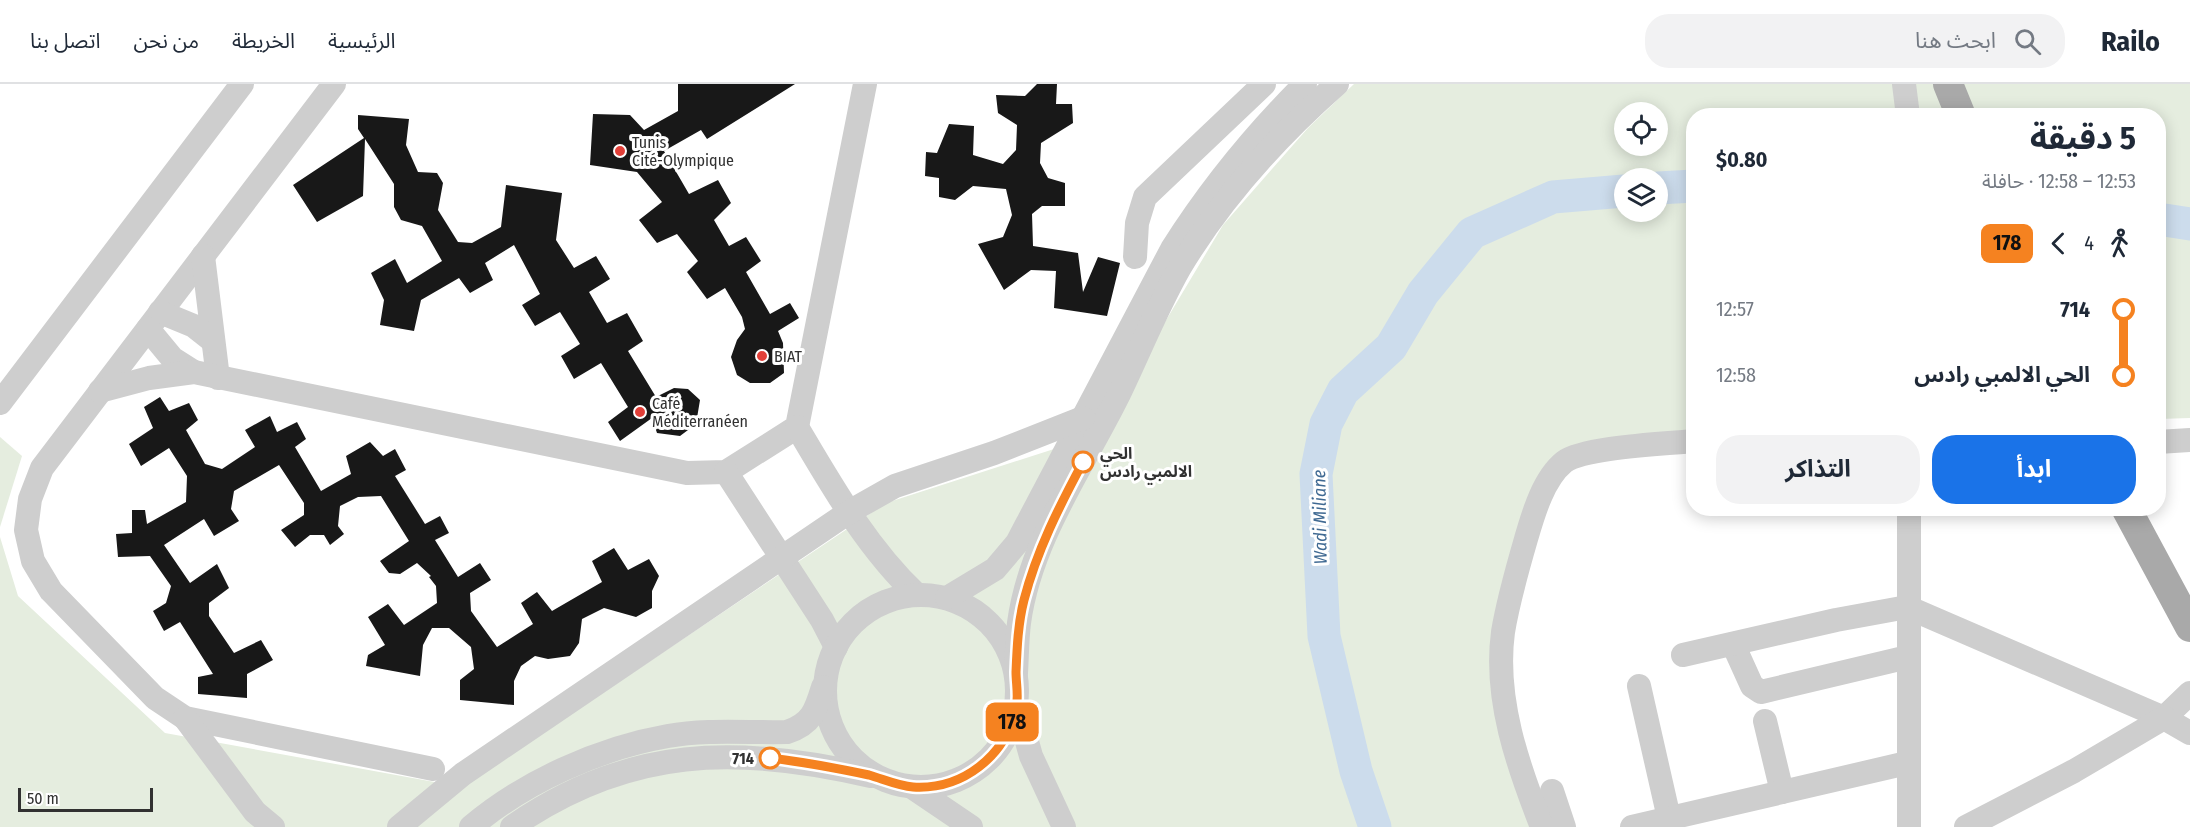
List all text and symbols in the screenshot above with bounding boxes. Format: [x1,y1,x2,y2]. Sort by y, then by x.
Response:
search box [1645,14,2065,68]
icon: search [2011,25,2044,58]
text: Railo [2101,25,2160,58]
text: ابحث هنا [1915,27,1996,54]
text: اتصل بنا [30,28,100,54]
text: من نحن [133,28,199,54]
text: الخريطة [232,28,295,54]
text: الرئيسية [328,28,396,54]
map controls [1614,102,1668,222]
button: locate [1614,102,1668,156]
text: 5 دقيقة [2030,118,2136,158]
place label: Tunis Cité-Olympique [632,133,734,170]
marker: Tunis Cité-Olympique [613,144,627,158]
text: $0.80 [1716,146,1768,173]
button: layers [1614,168,1668,222]
text: 12:53 – 12:58 · حافلة [1982,169,2136,193]
icon: back [2042,227,2075,260]
icon: walk [2103,227,2136,260]
text: 178 [1993,230,2021,256]
text: 4 [2084,231,2094,255]
text: 714 [2060,296,2090,323]
text: 12:57 [1716,297,1754,321]
place label: BIAT [774,347,803,366]
marker: BIAT [755,349,769,363]
text: الحي الالمبي رادس [1914,361,2090,388]
text: 12:58 [1716,363,1756,387]
place label: Café Méditerranéen [652,394,748,431]
marker: Café Méditerranéen [633,405,647,419]
button: التذاكر [1716,435,1920,504]
button: ابدأ [1932,435,2136,504]
place label: الحي الالمبي رادس [1100,444,1192,485]
marker: الحي الالمبي رادس [1072,451,1094,473]
water label: Wadi Miliane [1308,469,1332,564]
line badge: 178 [978,702,1046,742]
text: 178 [998,709,1026,735]
marker: 714 [759,747,781,769]
place label: 714 [732,749,754,768]
scale bar [18,785,153,812]
text: 50 m [27,789,59,808]

